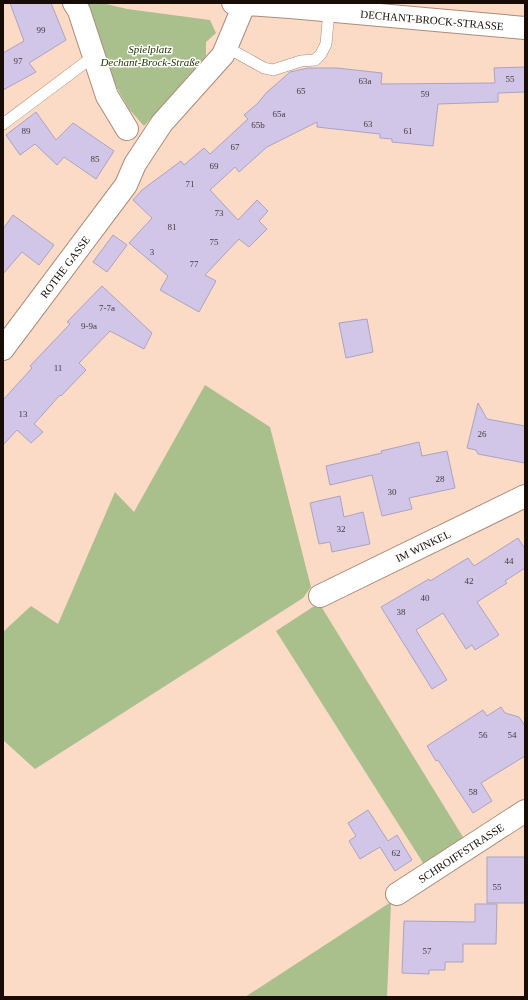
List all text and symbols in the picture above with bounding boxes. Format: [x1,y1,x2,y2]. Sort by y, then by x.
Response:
street label: DECHANT-BROCK-STRASSE [360,8,504,32]
house number: 99 [37,25,46,35]
park label: Spielplatz Dechant-Brock-Straße [99,43,200,68]
house number: 97 [14,56,23,66]
house number: 55 [506,74,515,84]
house number: 63a [359,76,372,86]
house number: 65 [297,86,306,96]
house number: 59 [421,89,430,99]
house number: 65a [273,109,286,119]
house number: 63 [364,119,373,129]
house number: 65b [251,120,265,130]
house number: 89 [22,126,31,136]
house number: 61 [404,126,413,136]
house number: 67 [231,142,240,152]
house number: 85 [91,154,100,164]
house number: 69 [210,161,219,171]
house number: 71 [186,179,195,189]
house number: 73 [215,208,224,218]
house number: 81 [168,222,177,232]
street label: ROTHE GASSE [38,234,92,300]
house number: 75 [210,237,219,247]
house number: 3 [150,247,155,257]
house number: 77 [190,259,199,269]
house number: 7-7a [99,303,115,313]
house number: 9-9a [81,321,97,331]
house number: 11 [54,363,62,373]
house number: 13 [19,409,28,419]
house number: 26 [478,429,487,439]
house number: 28 [436,474,445,484]
house number: 30 [388,487,397,497]
house number: 32 [337,524,346,534]
street label: IM WINKEL [394,527,453,564]
house number: 44 [505,556,514,566]
house number: 42 [465,576,474,586]
house number: 40 [421,593,430,603]
house number: 38 [397,607,406,617]
house number: 56 [479,730,488,740]
house number: 54 [508,730,517,740]
house number: 58 [469,787,478,797]
street label: SCHROIFFSTRASSE [416,821,506,885]
house number: 62 [392,848,401,858]
house number: 55 [493,882,502,892]
house number: 57 [423,946,432,956]

